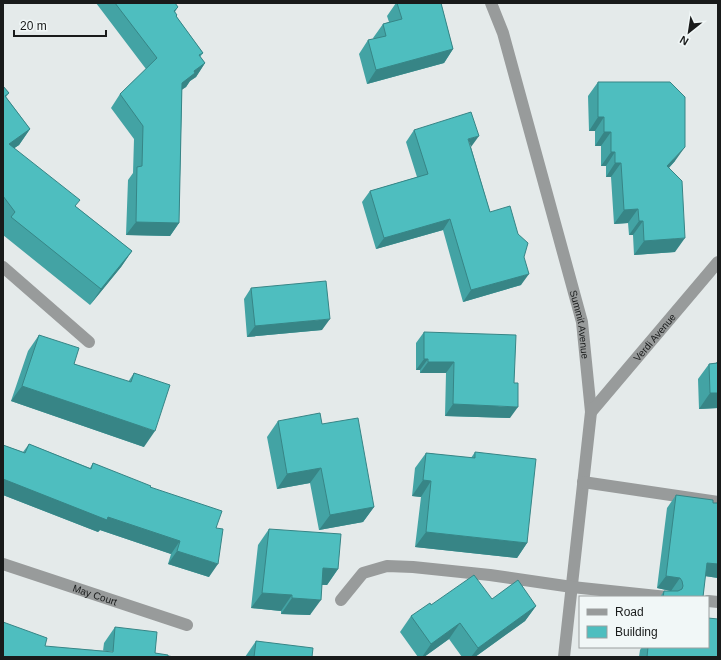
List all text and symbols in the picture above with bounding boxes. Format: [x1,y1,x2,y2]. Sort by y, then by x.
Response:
scale bar [14,12,106,38]
north arrow [669,12,709,52]
text: 20 m [20,19,47,33]
text: N [678,33,690,48]
street label: Summit Avenue [568,289,591,360]
street label: Verdi Avenue [632,311,678,364]
street label: May Court [71,583,119,608]
legend [579,596,709,648]
text: Road [615,605,644,619]
text: Building [615,625,658,639]

